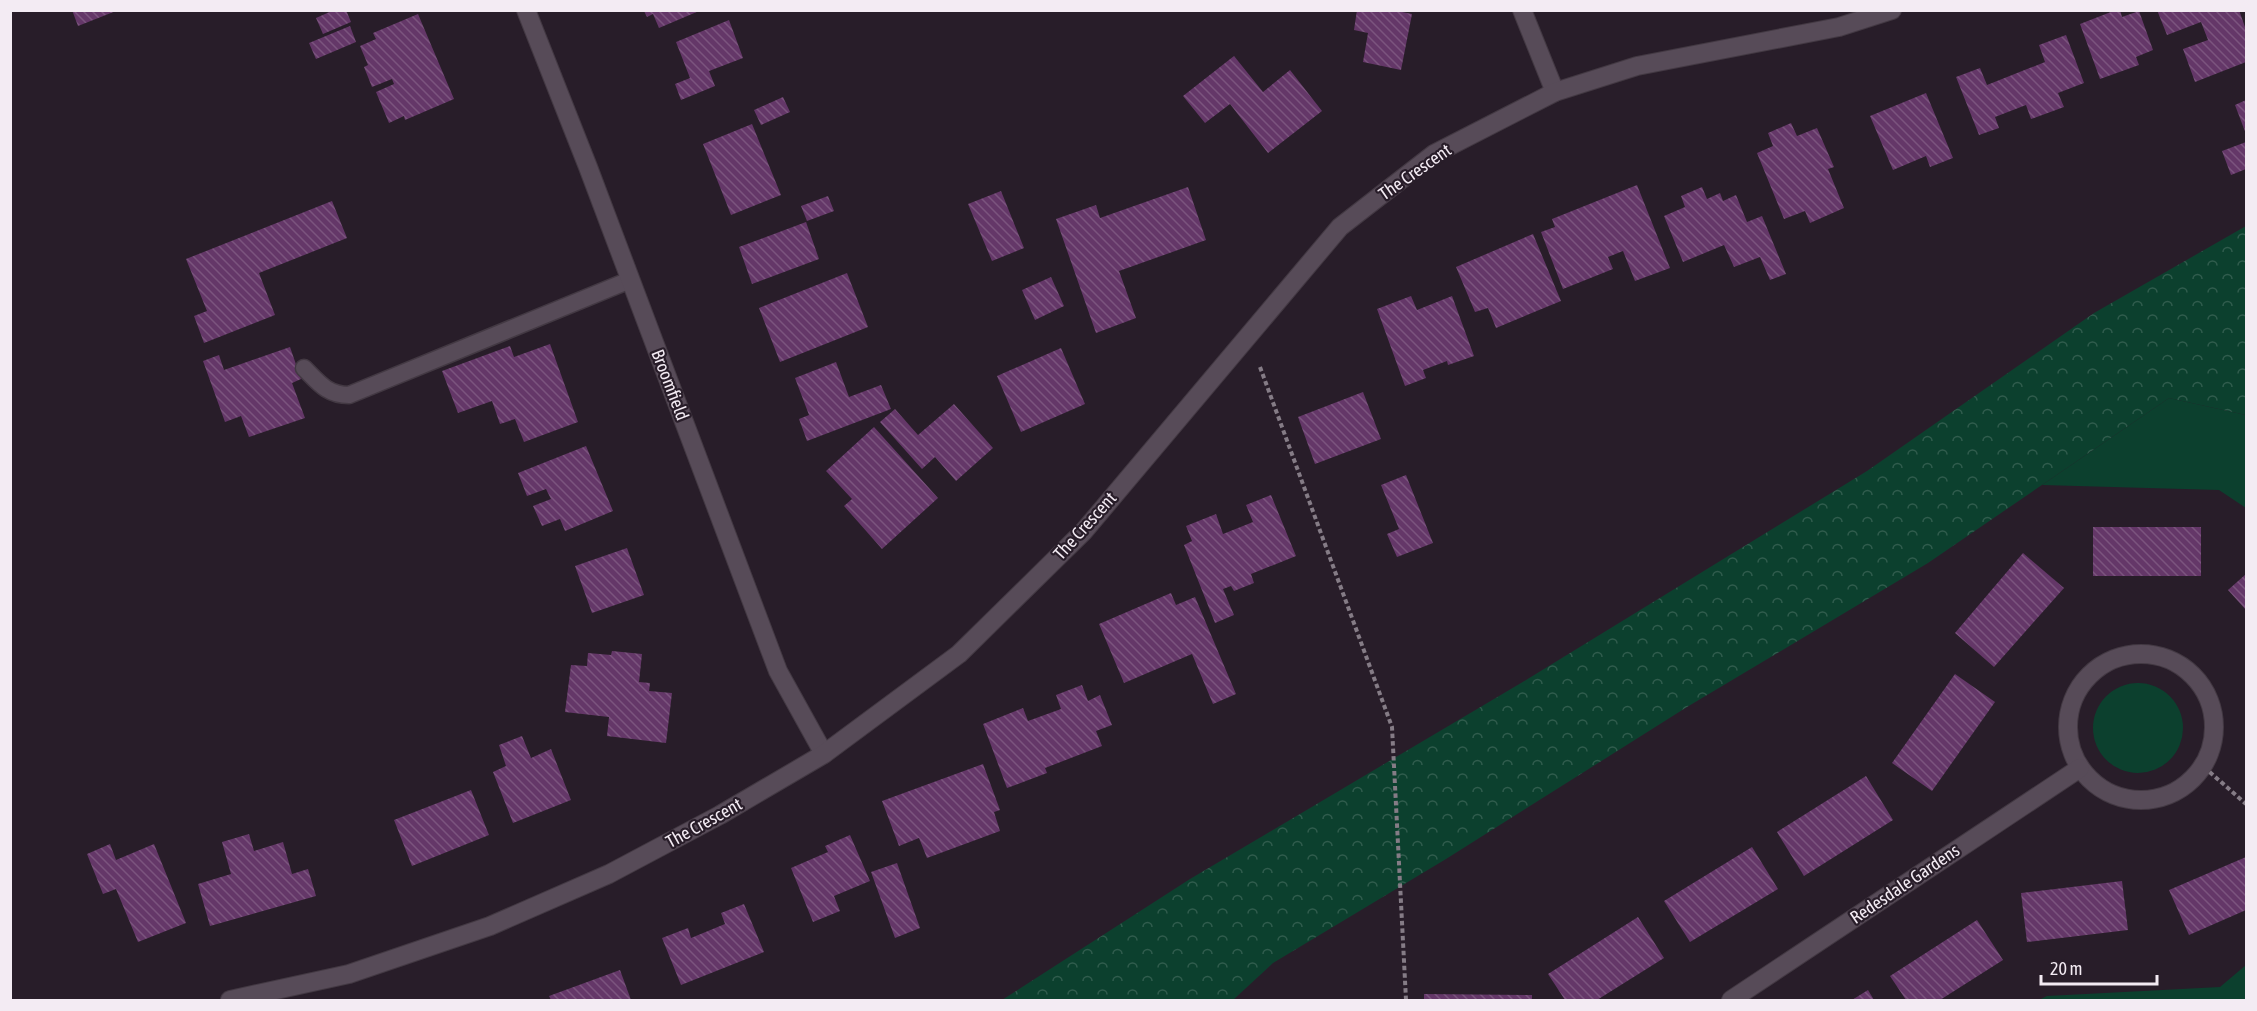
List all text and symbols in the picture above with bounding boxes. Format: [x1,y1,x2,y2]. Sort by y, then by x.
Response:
street label: The Crescent [1374,139,1455,204]
street label: Broomfield [647,346,694,423]
street label: The Crescent [1049,488,1120,564]
street label: The Crescent [662,793,745,852]
street label: Redesdale Gardens [1846,839,1963,928]
scale bar [2041,948,2156,986]
text: 20 m [2050,958,2082,979]

